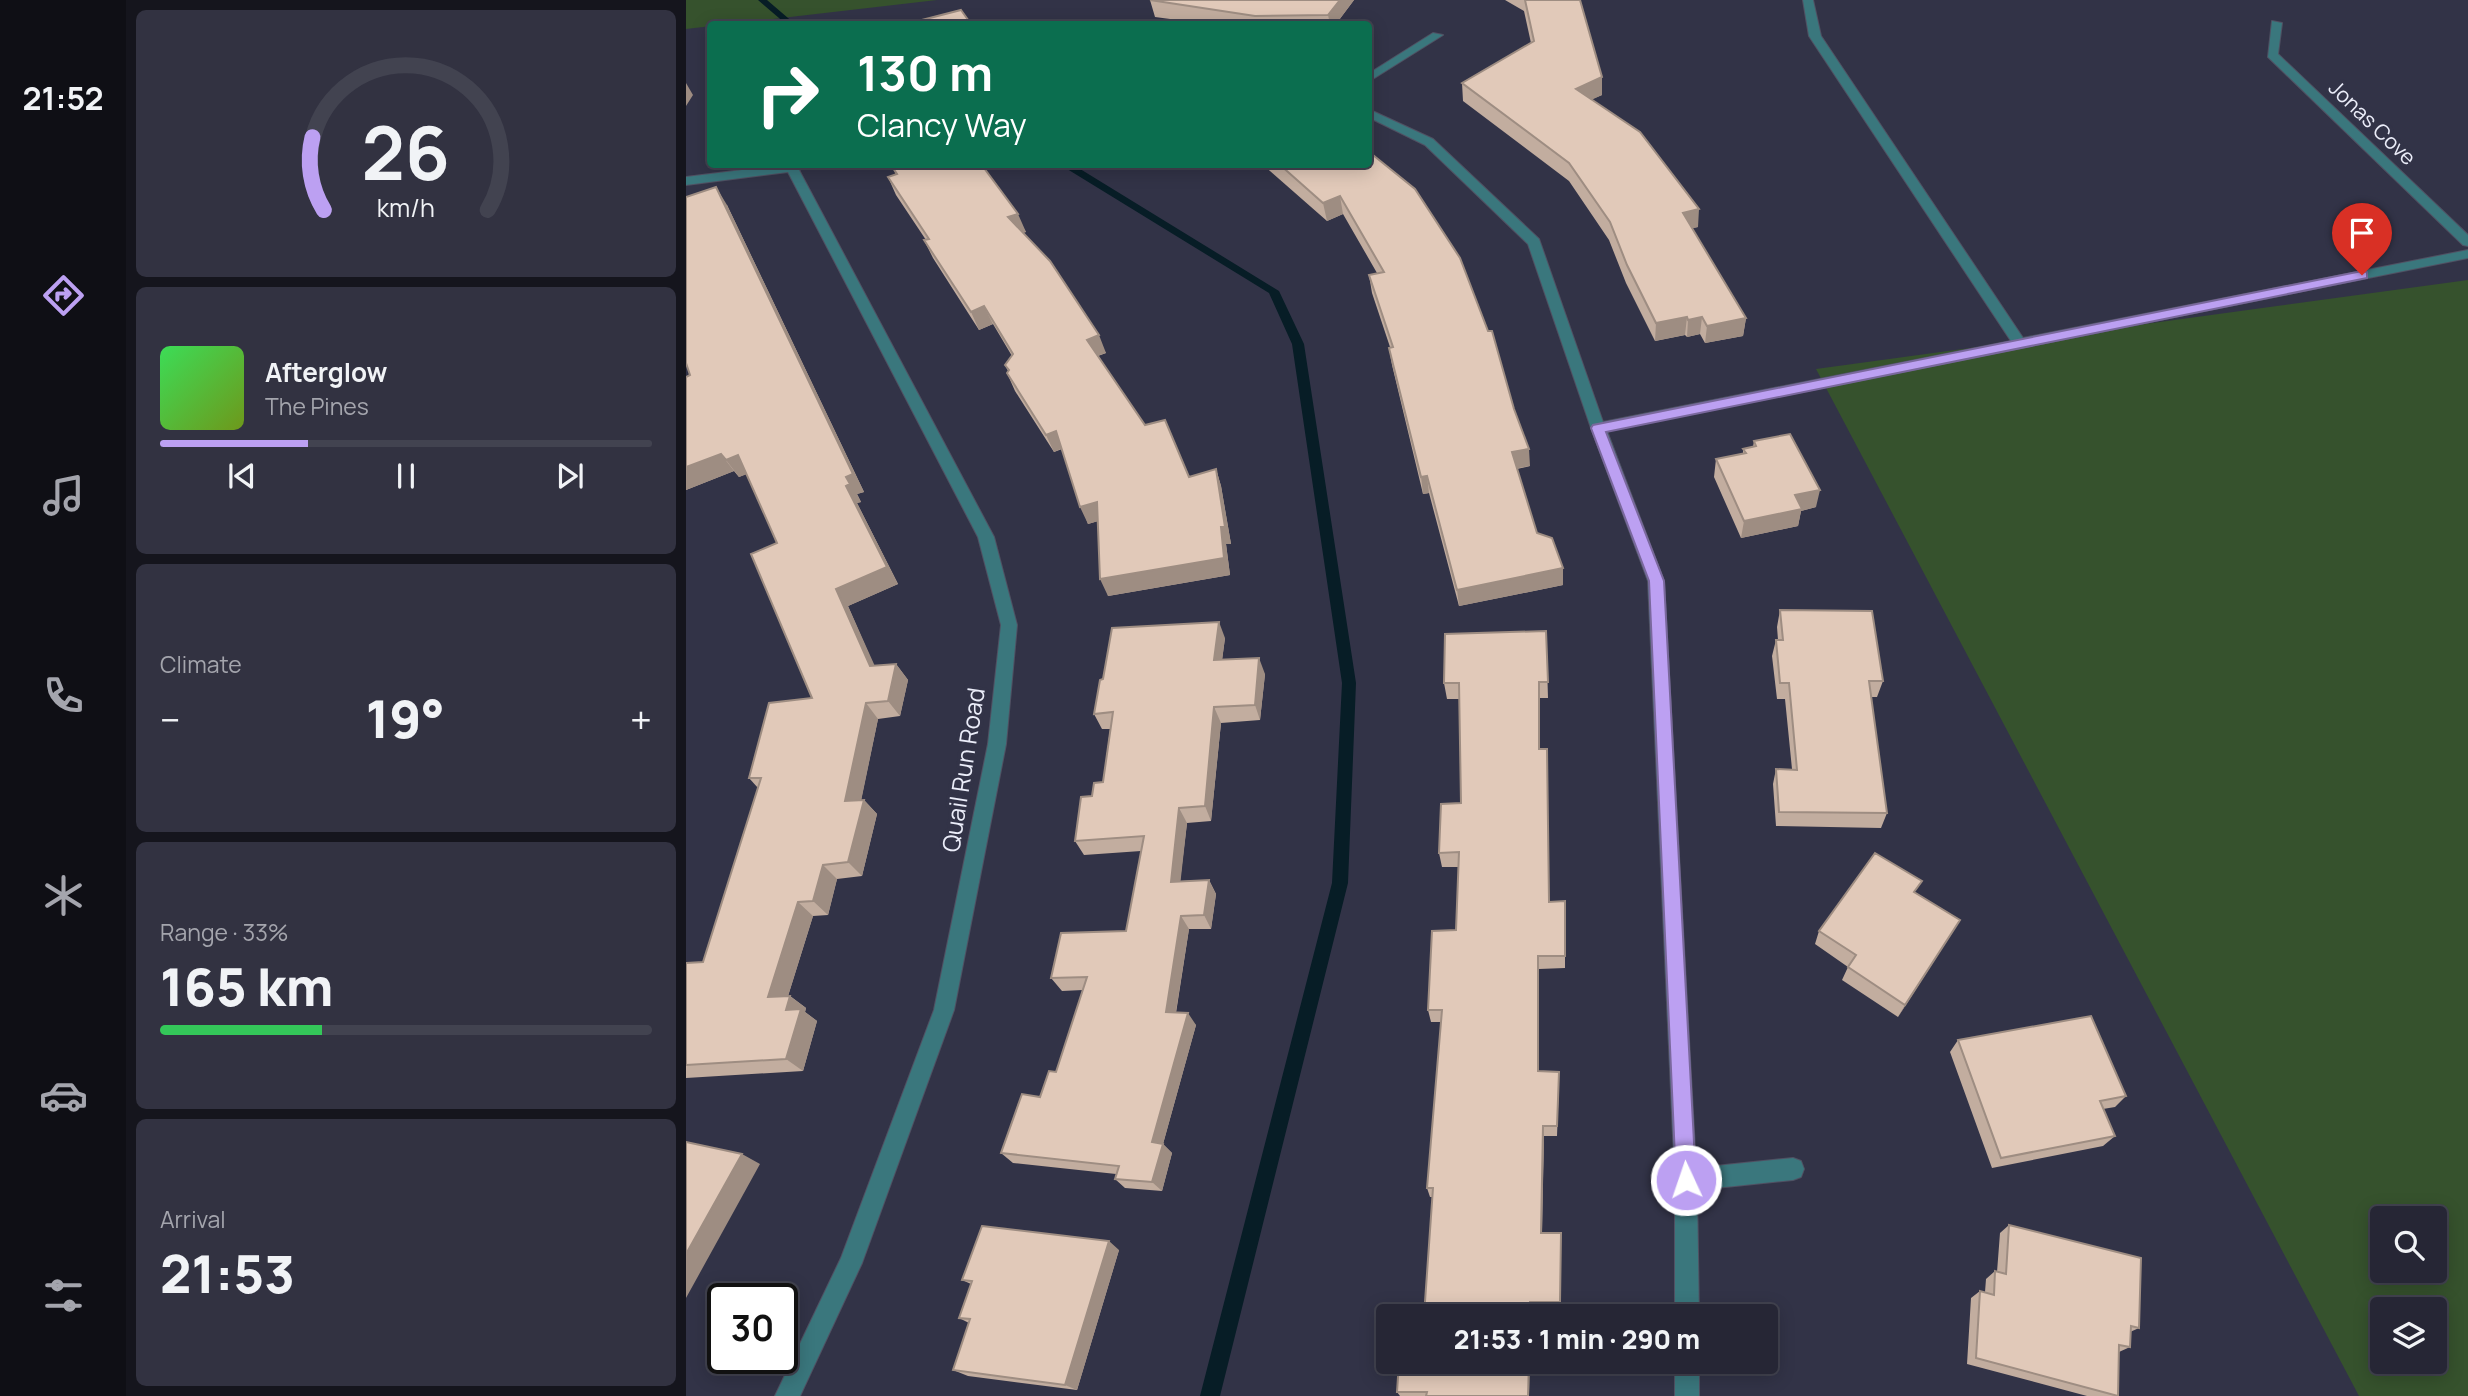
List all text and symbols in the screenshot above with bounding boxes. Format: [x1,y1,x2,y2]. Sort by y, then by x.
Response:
text: 130 m [857,39,993,106]
icon: right [742,49,833,140]
street label: Jonas Cove [2323,74,2422,171]
text: 21:52 [22,76,104,120]
text: 26 [362,102,450,202]
text: Clancy Way [857,103,1027,147]
text: km/h [377,189,435,224]
pin [2332,203,2392,275]
icon: arrive [2343,214,2381,252]
icon: directions [39,271,88,320]
text: Afterglow [265,354,387,390]
text: The Pines [265,390,369,422]
icon: previous [223,457,261,495]
icon: pause [387,457,425,495]
icon: next [551,457,589,495]
icon: music [39,471,88,520]
text: Climate [160,648,242,680]
icon: phone [39,671,88,720]
text: 19° [366,683,445,754]
street label: Quail Run Road [933,685,992,854]
text: − [160,693,181,745]
text: + [630,693,652,745]
icon: climate [39,871,88,920]
text: Range · 33% [160,916,289,948]
text: 165 km [160,951,333,1022]
icon: car [39,1071,88,1120]
position arrow [1649,1143,1723,1217]
text: Arrival [160,1203,226,1235]
map controls [2370,1206,2447,1374]
button: search [2370,1206,2447,1283]
text: 21:53 [160,1238,295,1309]
icon: filters [39,1271,88,1320]
speed limit sign: 30 [707,1283,798,1374]
button: layers [2370,1297,2447,1374]
text: 21:53 · 1 min · 290 m [1454,1321,1700,1357]

